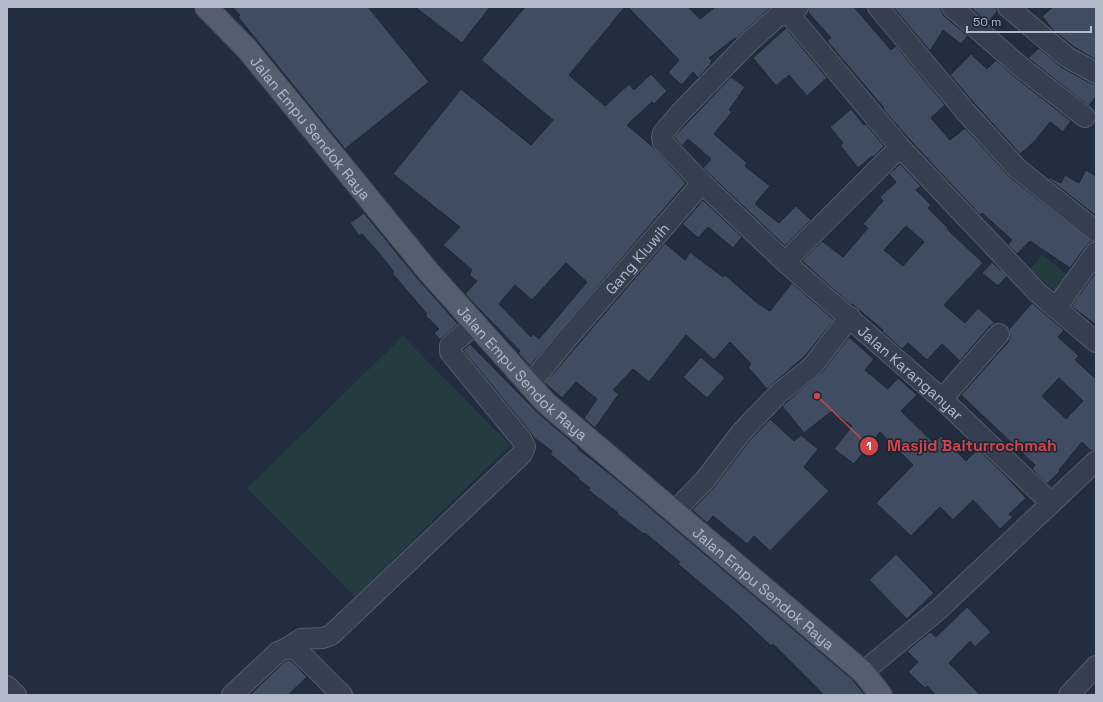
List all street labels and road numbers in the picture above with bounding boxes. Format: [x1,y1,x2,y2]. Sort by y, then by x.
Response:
street label: Jalan Empu Sendok Raya [247,52,376,204]
street label: Gang Kluwih [601,219,673,298]
street label: Jalan Empu Sendok Raya [453,301,592,444]
street label: Jalan Karanganyar [854,321,968,424]
street label: Jalan Empu Sendok Raya [689,522,839,654]

